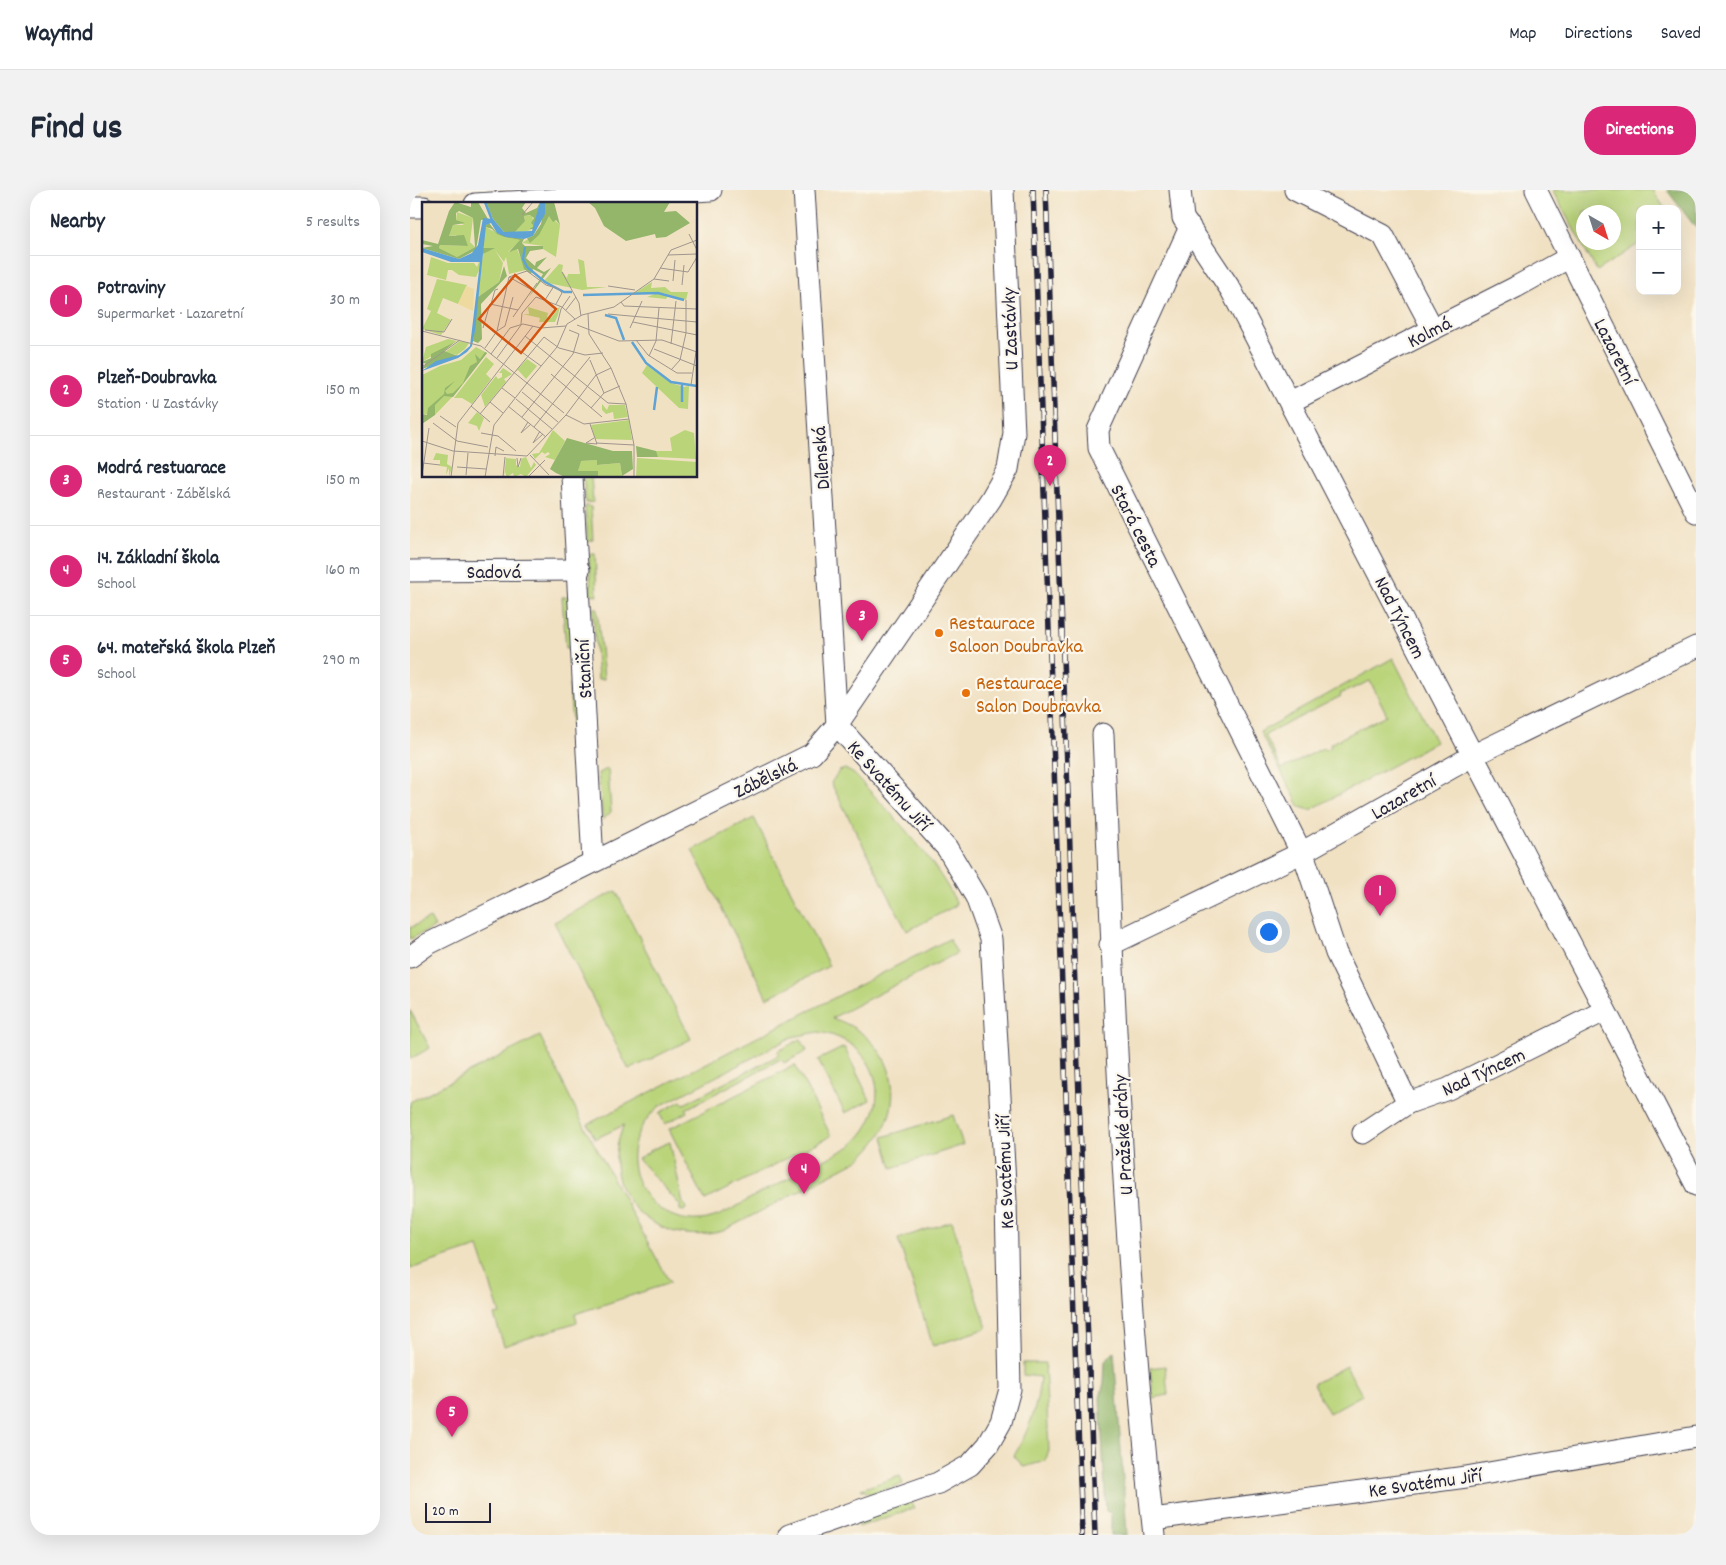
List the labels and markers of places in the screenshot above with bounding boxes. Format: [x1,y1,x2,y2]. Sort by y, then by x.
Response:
pin: 2 [1034,445,1066,486]
pin: 3 [846,600,878,641]
place label: Restaurace Saloon Doubravka [949,611,1083,662]
marker: Restaurace Saloon Doubravka [933,627,945,639]
place label: Restaurace Salon Doubravka [976,671,1102,722]
marker: Restaurace Salon Doubravka [960,687,972,699]
pin: 1 [1364,875,1396,916]
pin: 4 [788,1153,820,1194]
pin: 5 [436,1396,468,1437]

